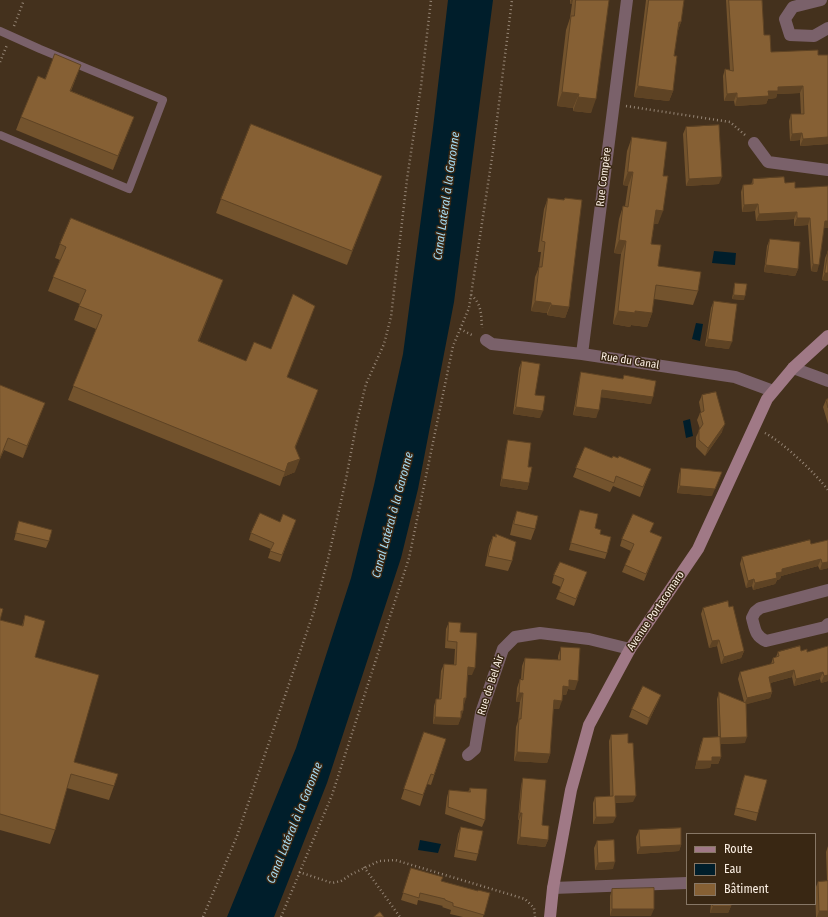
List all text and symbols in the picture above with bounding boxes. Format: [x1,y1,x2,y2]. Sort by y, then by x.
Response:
water label: Canal Latéral à la Garonne [431,131,463,261]
street label: Rue Compère [594,147,614,207]
street label: Rue du Canal [600,350,660,372]
water label: Canal Latéral à la Garonne [369,451,417,579]
street label: Avenue Portacomaro [625,569,687,653]
street label: Rue de Bel Air [475,653,507,717]
water label: Canal Latéral à la Garonne [264,760,326,886]
legend [686,833,816,905]
text: Route [724,842,753,856]
text: Eau [724,862,742,876]
text: Bâtiment [724,882,769,896]

